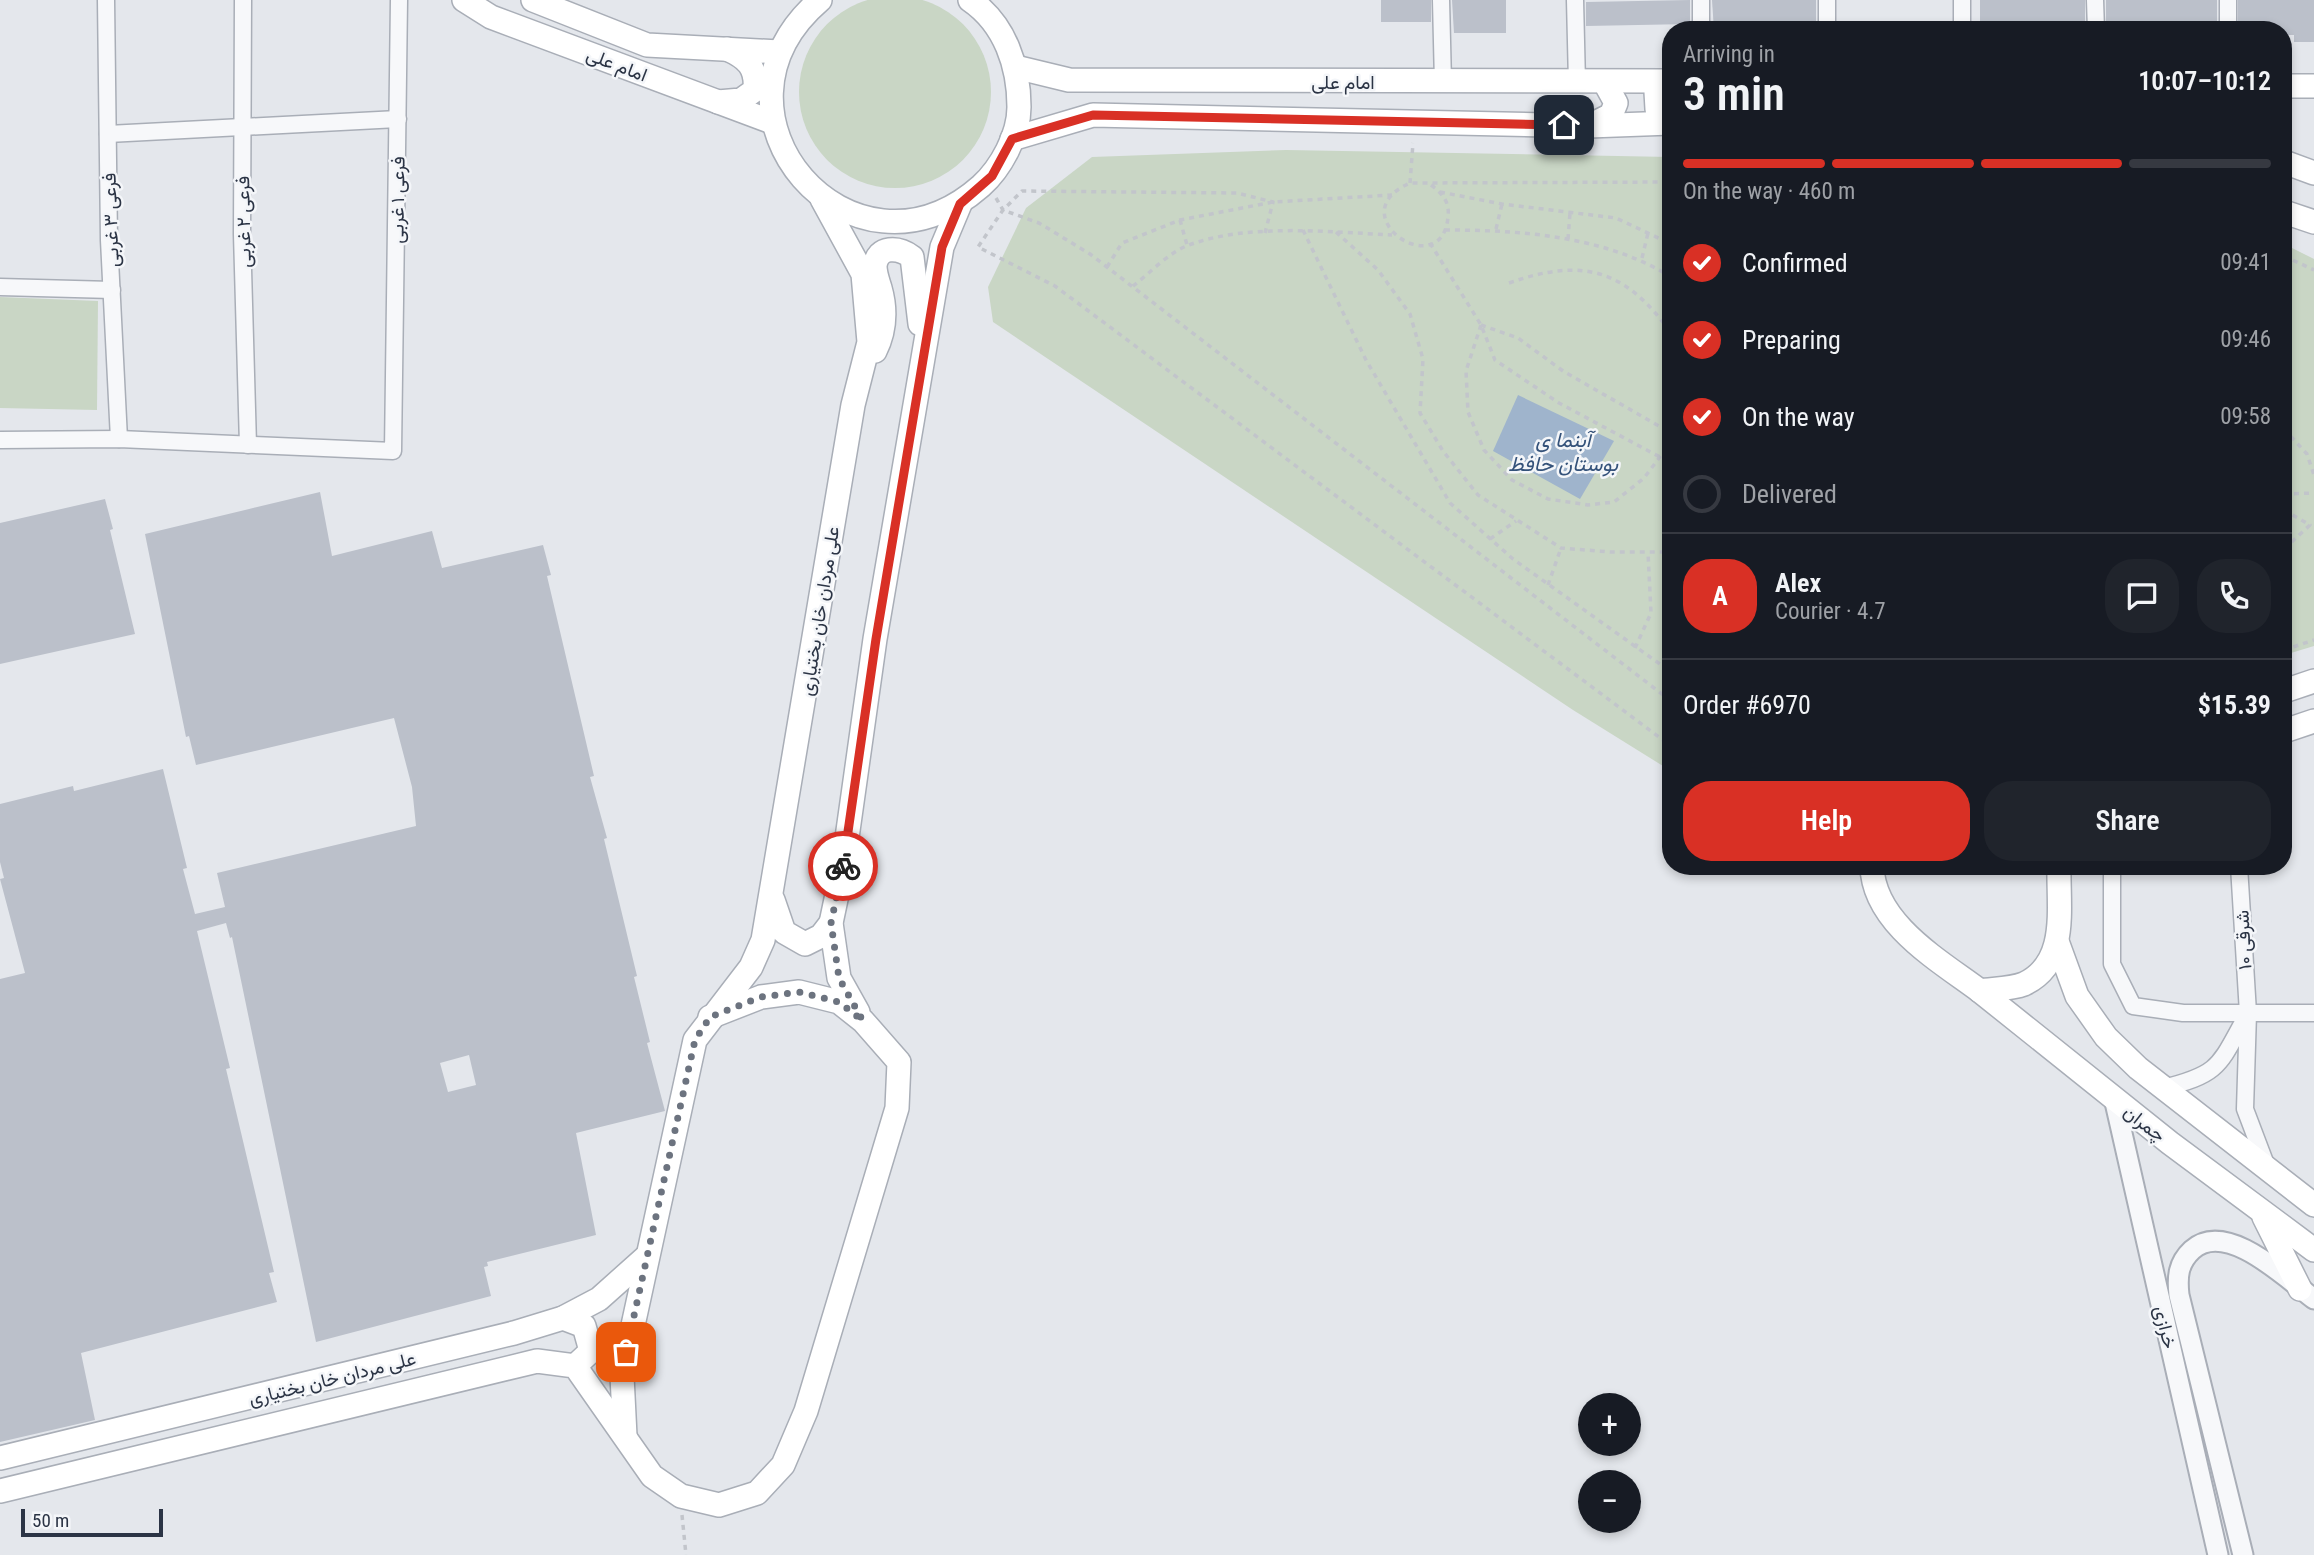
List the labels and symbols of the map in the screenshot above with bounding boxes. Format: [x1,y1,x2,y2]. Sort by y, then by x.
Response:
street label: امام علی [583,42,651,88]
street label: امام علی [1311,71,1375,95]
pin [1534,95,1594,155]
street label: فرعی ۱ غربی [385,156,410,244]
street label: فرعی ۳ غربی [97,172,124,268]
street label: فرعی ۲ غربی [231,176,256,268]
water label: آبنما ی بوستان حافظ [1508,428,1619,477]
street label: علی مردان خان بختیاری [795,525,844,698]
courier [808,831,878,901]
street label: ۱۰ شرقی [2230,909,2257,970]
street label: چمران [2118,1100,2170,1148]
street label: خرازی [2149,1304,2182,1351]
pin [596,1322,656,1382]
street label: علی مردان خان بختیاری [246,1347,418,1410]
scale bar [21,1506,163,1538]

